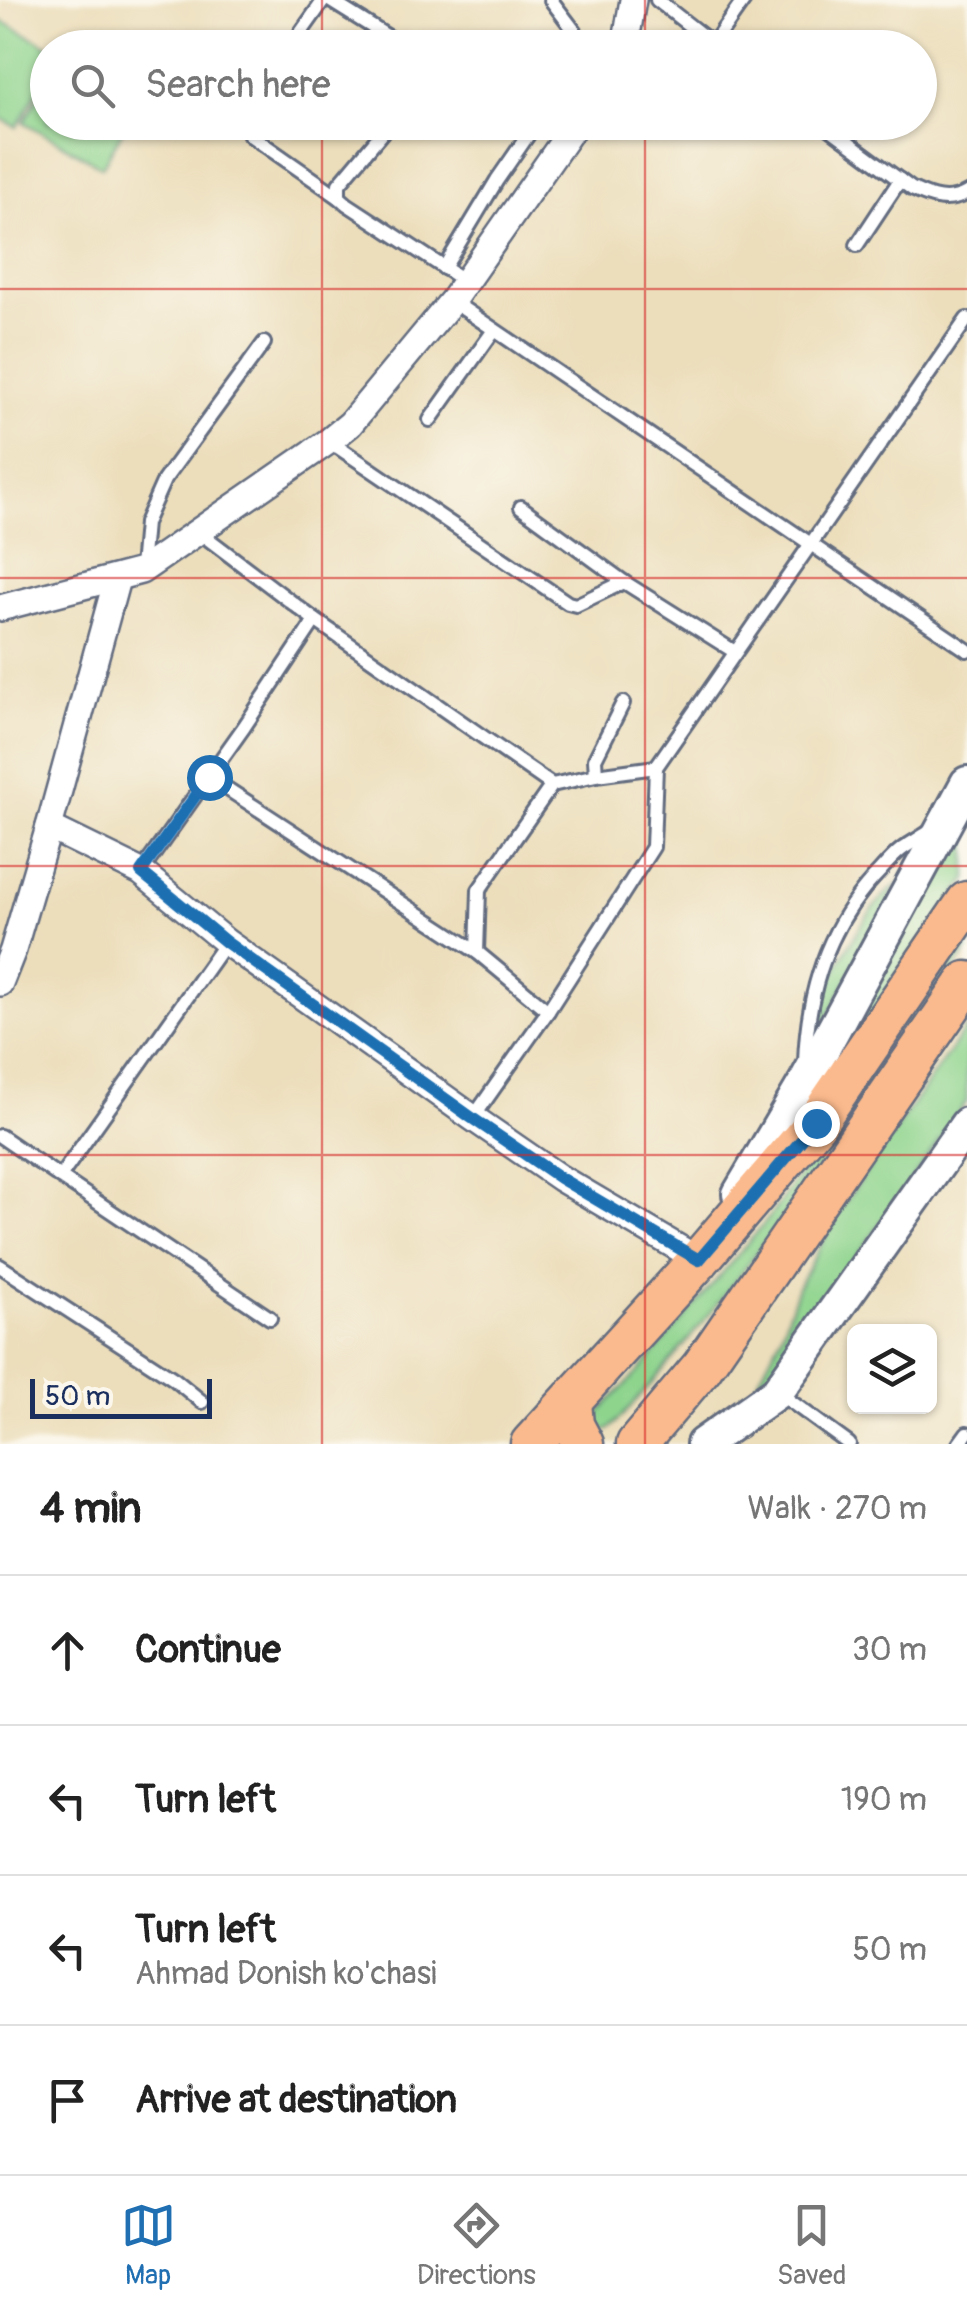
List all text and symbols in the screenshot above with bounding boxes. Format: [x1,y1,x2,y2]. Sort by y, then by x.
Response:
search box [30,30,937,140]
icon: search [65,58,120,113]
text: Search here [145,61,331,109]
route start [187,755,233,801]
route end [794,1101,840,1147]
map controls [847,1324,937,1414]
button: layers [847,1324,937,1414]
scale bar [30,1374,212,1418]
text: 50 m [45,1379,110,1414]
text: 4 min [40,1483,142,1535]
text: Walk · 270 m [748,1489,927,1529]
icon: ahead [40,1623,95,1678]
text: Continue [135,1626,281,1674]
text: 30 m [852,1630,927,1670]
icon: left [40,1773,95,1828]
text: Turn left [135,1776,276,1824]
text: 190 m [841,1780,927,1820]
text: Turn left [135,1906,276,1954]
icon: left [40,1923,95,1978]
text: 50 m [852,1930,927,1970]
text: Ahmad Donish ko'chasi [135,1954,437,1994]
icon: arrive [40,2073,95,2128]
text: Arrive at destination [135,2076,457,2124]
tab: Map [121,2198,176,2293]
tab: Directions [417,2198,536,2293]
tab: Saved [777,2198,846,2293]

